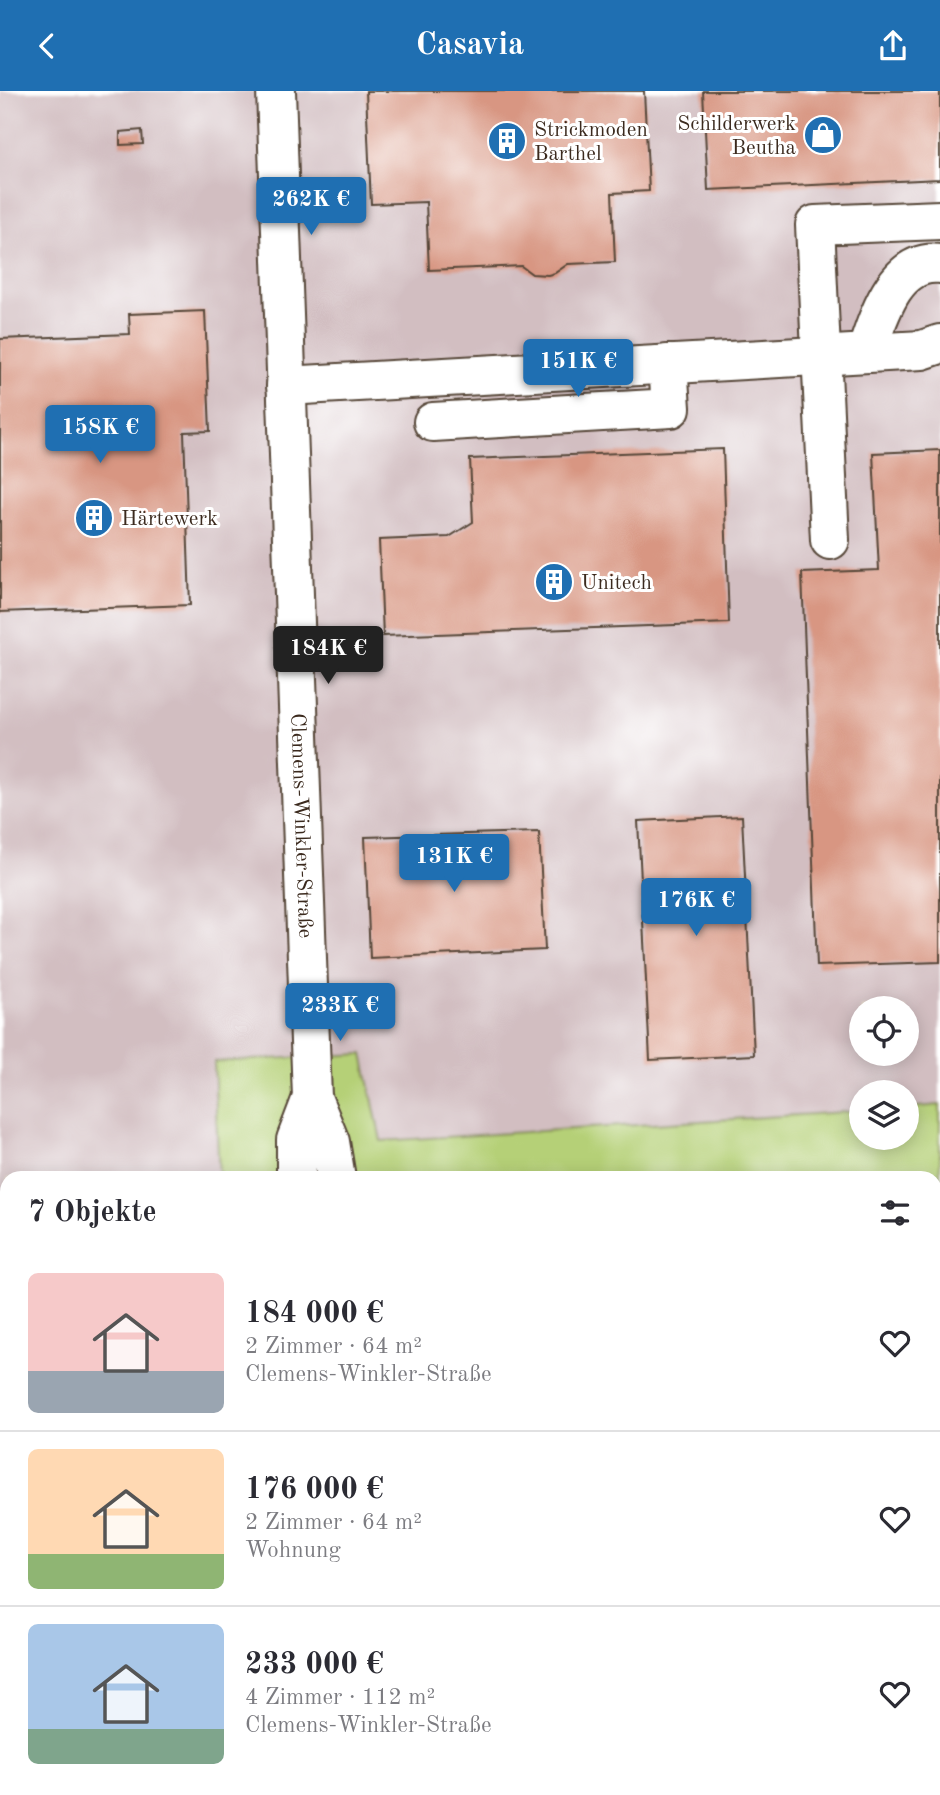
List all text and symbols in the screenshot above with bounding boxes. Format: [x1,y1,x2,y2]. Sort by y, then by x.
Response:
icon: back [28,27,66,65]
icon: share [874,27,912,65]
text: Casavia [416,30,524,62]
place label: Schilderwerk Beutha [677,114,796,159]
shop icon: Schilderwerk Beutha [802,114,844,156]
building icon: Strickmoden Barthel [486,120,528,162]
place label: Strickmoden Barthel [534,120,648,165]
pin: 262K € [254,177,368,237]
text: 262K € [272,188,350,211]
pin: 151K € [521,339,635,399]
text: 151K € [539,350,617,373]
pin: 158K € [43,405,157,465]
text: 158K € [61,416,139,439]
building icon: Härtewerk [73,497,115,539]
place label: Härtewerk [121,509,218,530]
building icon: Unitech [533,561,575,603]
place label: Unitech [581,573,652,594]
pin: 184K € [271,627,385,686]
text: 184K € [289,637,367,660]
street label: Clemens-Winkler-Straße [286,713,315,939]
pin: 131K € [397,835,511,894]
text: 131K € [415,845,493,868]
pin: 176K € [639,879,753,938]
text: 176K € [657,889,735,912]
pin: 233K € [283,983,397,1043]
text: 233K € [301,994,379,1017]
map controls [849,996,919,1150]
button: locate [849,996,919,1066]
button: layers [849,1080,919,1150]
icon: filters [876,1194,914,1232]
text: 7 Objekte [28,1198,157,1228]
text: 184 000 € [245,1299,384,1329]
icon: home [84,1301,168,1385]
icon: heart [876,1324,914,1362]
text: 2 Zimmer · 64 m² [245,1335,422,1358]
text: Clemens-Winkler-Straße [245,1363,492,1386]
text: 176 000 € [245,1475,384,1505]
icon: home [84,1477,168,1561]
icon: heart [876,1500,914,1538]
text: 2 Zimmer · 64 m² [245,1511,422,1534]
text: Wohnung [245,1539,341,1562]
text: 233 000 € [245,1650,384,1680]
icon: home [84,1652,168,1736]
icon: heart [876,1675,914,1713]
text: 4 Zimmer · 112 m² [245,1686,435,1709]
text: Clemens-Winkler-Straße [245,1714,492,1737]

